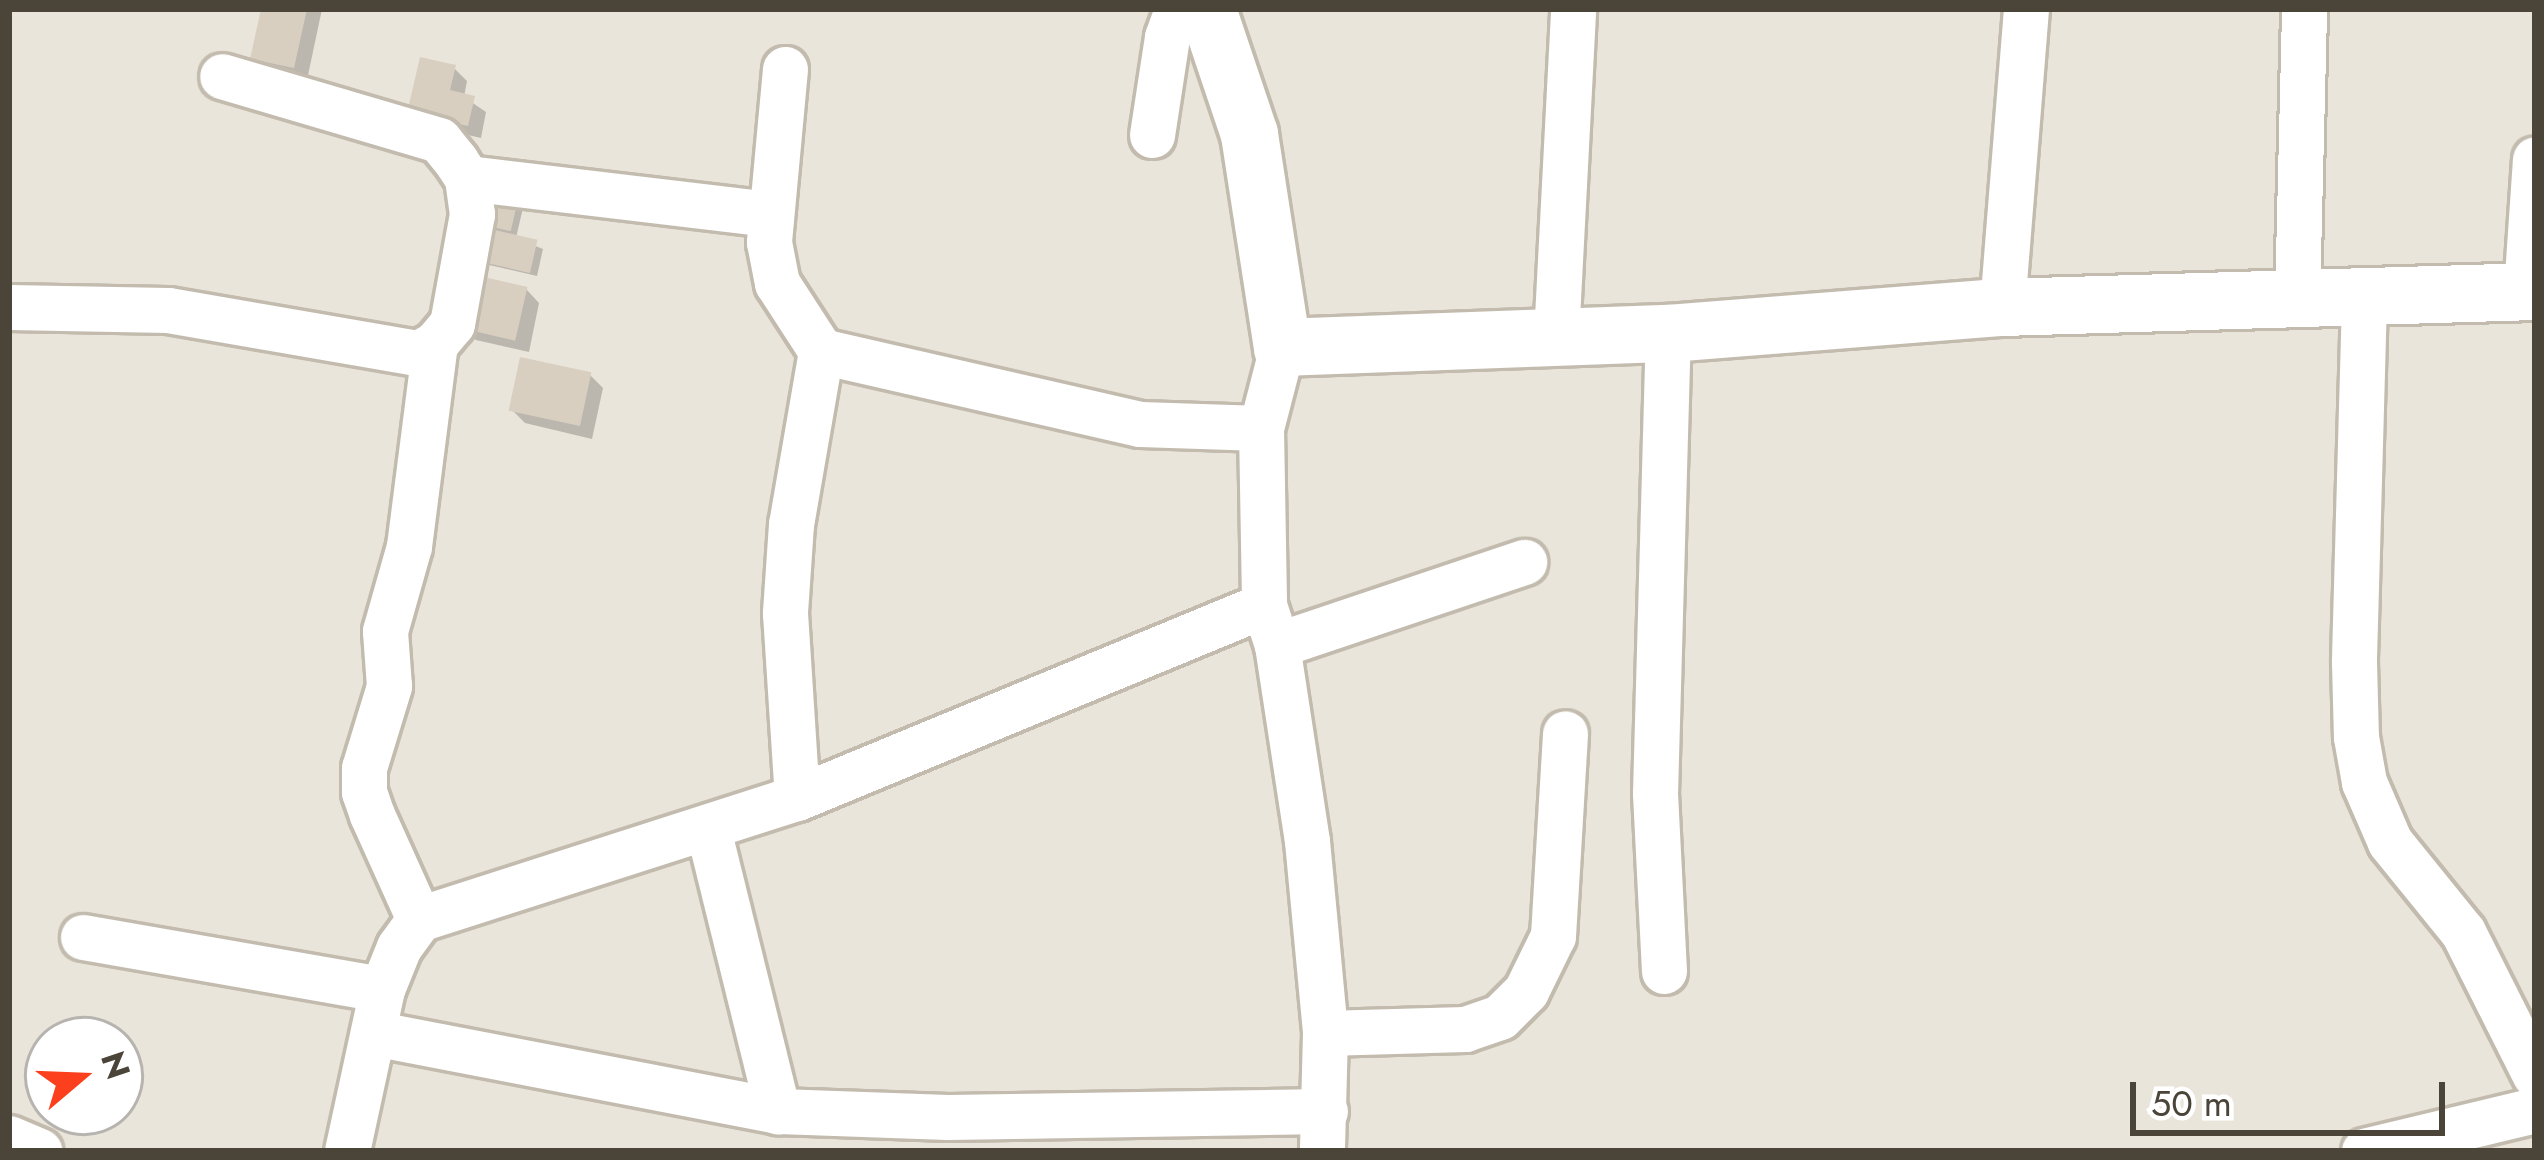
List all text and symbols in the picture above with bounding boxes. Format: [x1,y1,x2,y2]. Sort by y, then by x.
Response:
north arrow [24,1016,144,1136]
text: N [89,1045,142,1085]
scale bar [2136,1058,2451,1132]
text: 50 m [2151,1077,2232,1129]

